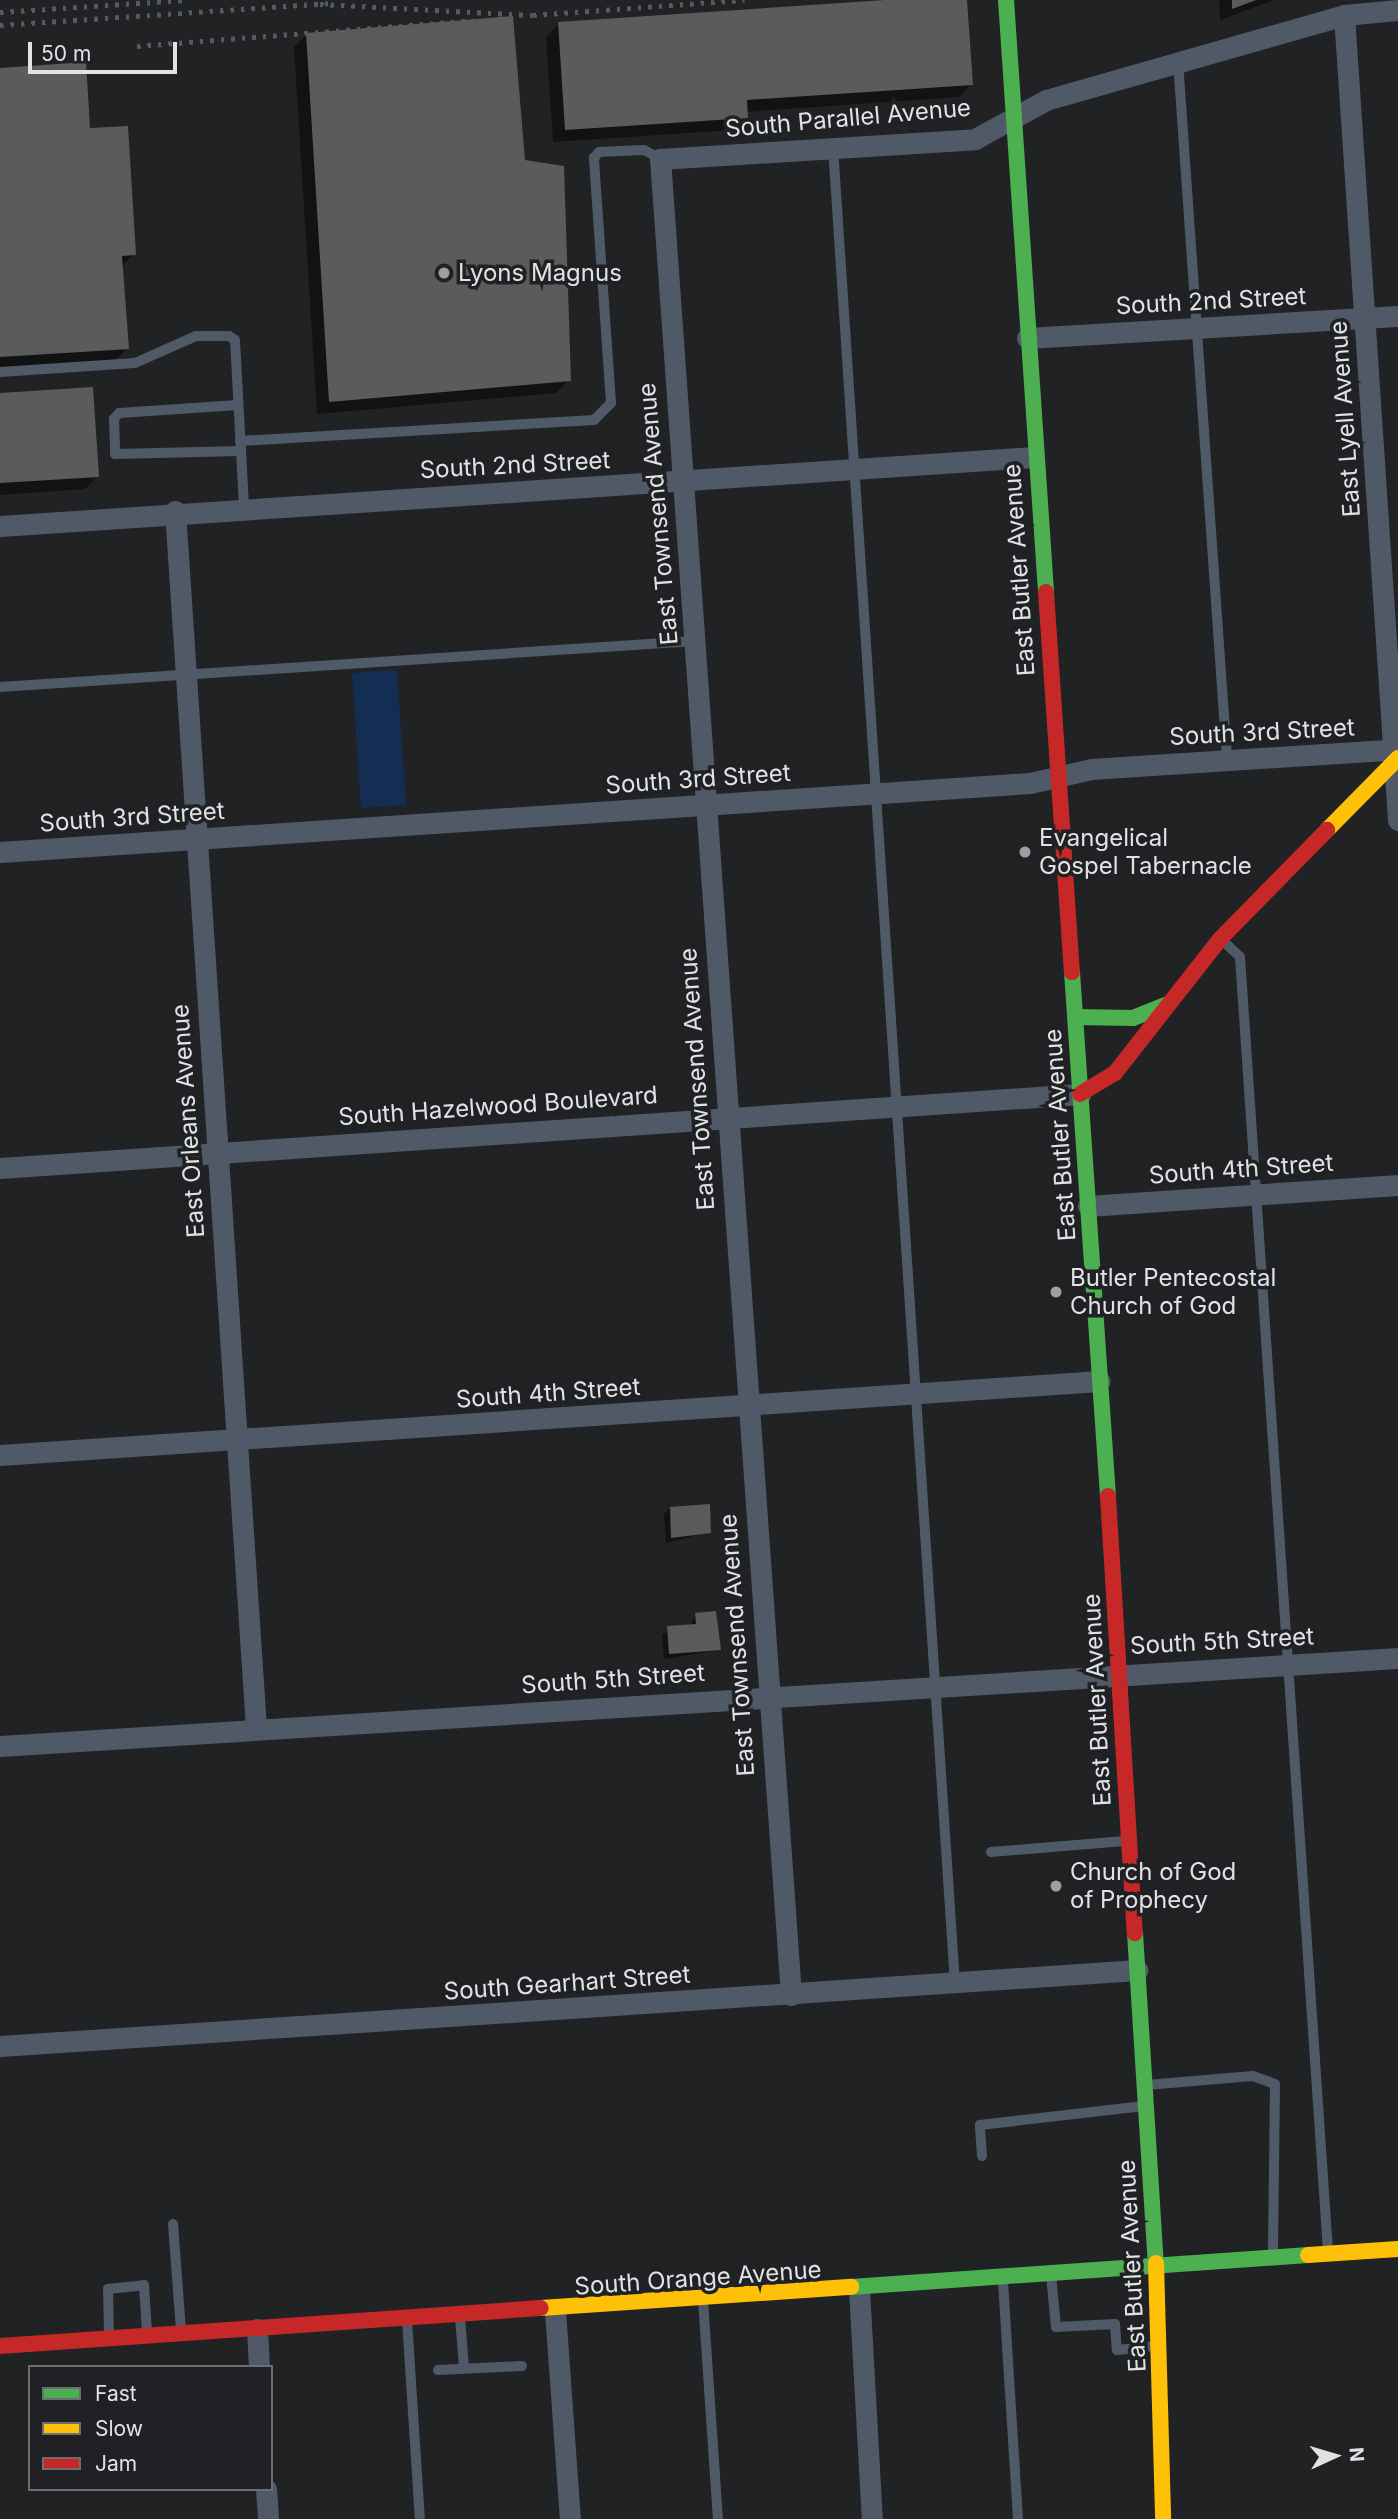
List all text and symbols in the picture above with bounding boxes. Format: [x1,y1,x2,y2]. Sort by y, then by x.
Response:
scale bar [32,28,180,72]
text: 50 m [41,41,91,66]
street label: South Parallel Avenue [724,93,972,143]
place label: Lyons Magnus [458,259,622,287]
marker: Lyons Magnus [436,265,452,281]
street label: South 2nd Street [1115,282,1307,320]
street label: East Lyell Avenue [1324,320,1366,518]
street label: East Townsend Avenue [632,382,684,646]
street label: South 2nd Street [419,446,611,484]
street label: East Butler Avenue [997,463,1041,677]
street label: South 3rd Street [1169,713,1355,751]
street label: South 3rd Street [605,758,791,800]
street label: South 3rd Street [39,796,225,838]
place label: Evangelical Gospel Tabernacle [1039,824,1252,880]
marker: Evangelical Gospel Tabernacle [1017,844,1033,860]
street label: East Townsend Avenue [673,947,721,1211]
street label: East Orleans Avenue [165,1003,211,1239]
street label: East Butler Avenue [1038,1028,1082,1242]
street label: South Hazelwood Boulevard [337,1080,659,1132]
street label: South 4th Street [1148,1148,1334,1190]
place label: Butler Pentecostal Church of God [1070,1264,1276,1320]
marker: Butler Pentecostal Church of God [1048,1284,1064,1300]
street label: South 4th Street [455,1372,641,1414]
street label: East Townsend Avenue [713,1513,761,1777]
street label: East Butler Avenue [1077,1593,1117,1807]
street label: South 5th Street [1129,1622,1315,1660]
street label: South 5th Street [520,1658,706,1700]
place label: Church of God of Prophecy [1070,1858,1236,1914]
marker: Church of God of Prophecy [1048,1878,1064,1894]
street label: South Gearhart Street [443,1960,691,2006]
street label: East Butler Avenue [1112,2159,1152,2373]
street label: South Orange Avenue [574,2255,822,2301]
legend [28,2365,273,2491]
text: Fast [95,2381,137,2406]
text: Slow [95,2416,143,2441]
north arrow [1300,2421,1370,2491]
text: N [1344,2446,1368,2463]
text: Jam [95,2451,137,2476]

